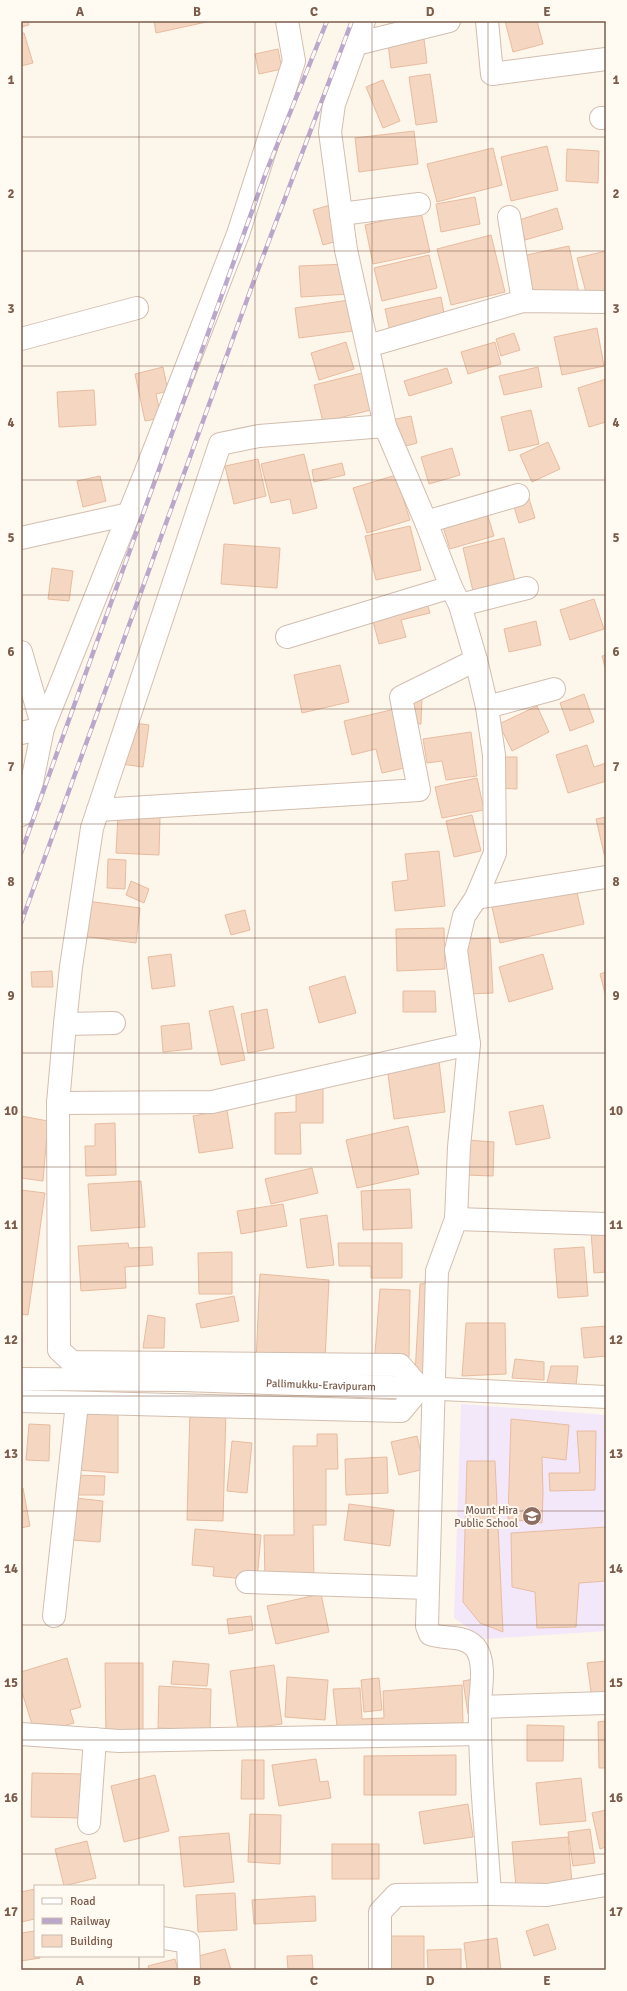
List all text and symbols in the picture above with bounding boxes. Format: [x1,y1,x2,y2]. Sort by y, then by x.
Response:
text: A [76,4,85,20]
text: B [193,4,201,20]
text: C [310,4,318,20]
text: D [426,4,435,20]
text: E [543,4,551,20]
text: 1 [7,72,15,88]
text: 1 [612,72,620,88]
text: 2 [7,186,15,202]
text: 2 [612,186,620,202]
text: 3 [7,301,15,317]
text: 3 [612,301,620,317]
text: 4 [7,415,15,431]
text: 4 [612,415,620,431]
text: 5 [7,530,15,546]
text: 5 [612,530,620,546]
text: 6 [7,644,15,660]
text: 6 [612,644,620,660]
text: 7 [7,759,15,775]
text: 7 [612,759,620,775]
text: 8 [7,874,15,890]
text: 8 [612,874,620,890]
text: 9 [7,988,15,1004]
text: 9 [612,988,620,1004]
text: 10 [4,1103,18,1119]
text: 10 [609,1103,623,1119]
text: 11 [4,1217,18,1233]
text: 11 [609,1217,623,1233]
text: 12 [4,1332,18,1348]
text: 12 [609,1332,623,1348]
street label: Pallimukku-Eravipuram [266,1377,376,1394]
text: 13 [4,1446,18,1462]
text: 13 [609,1446,623,1462]
place label: Mount Hira Public School [454,1504,518,1530]
school or university icon: Mount Hira Public School [521,1505,543,1527]
text: 14 [4,1561,18,1577]
text: 14 [609,1561,623,1577]
text: 15 [4,1675,18,1691]
text: 15 [609,1675,623,1691]
text: 16 [4,1790,18,1806]
text: 16 [609,1790,623,1806]
legend [34,1885,164,1957]
text: Road [70,1894,96,1909]
text: 17 [4,1904,18,1920]
text: 17 [609,1904,623,1920]
text: Railway [70,1914,110,1929]
text: Building [70,1934,113,1949]
text: A [76,1973,85,1989]
text: B [193,1973,201,1989]
text: C [310,1973,318,1989]
text: D [426,1973,435,1989]
text: E [543,1973,551,1989]

